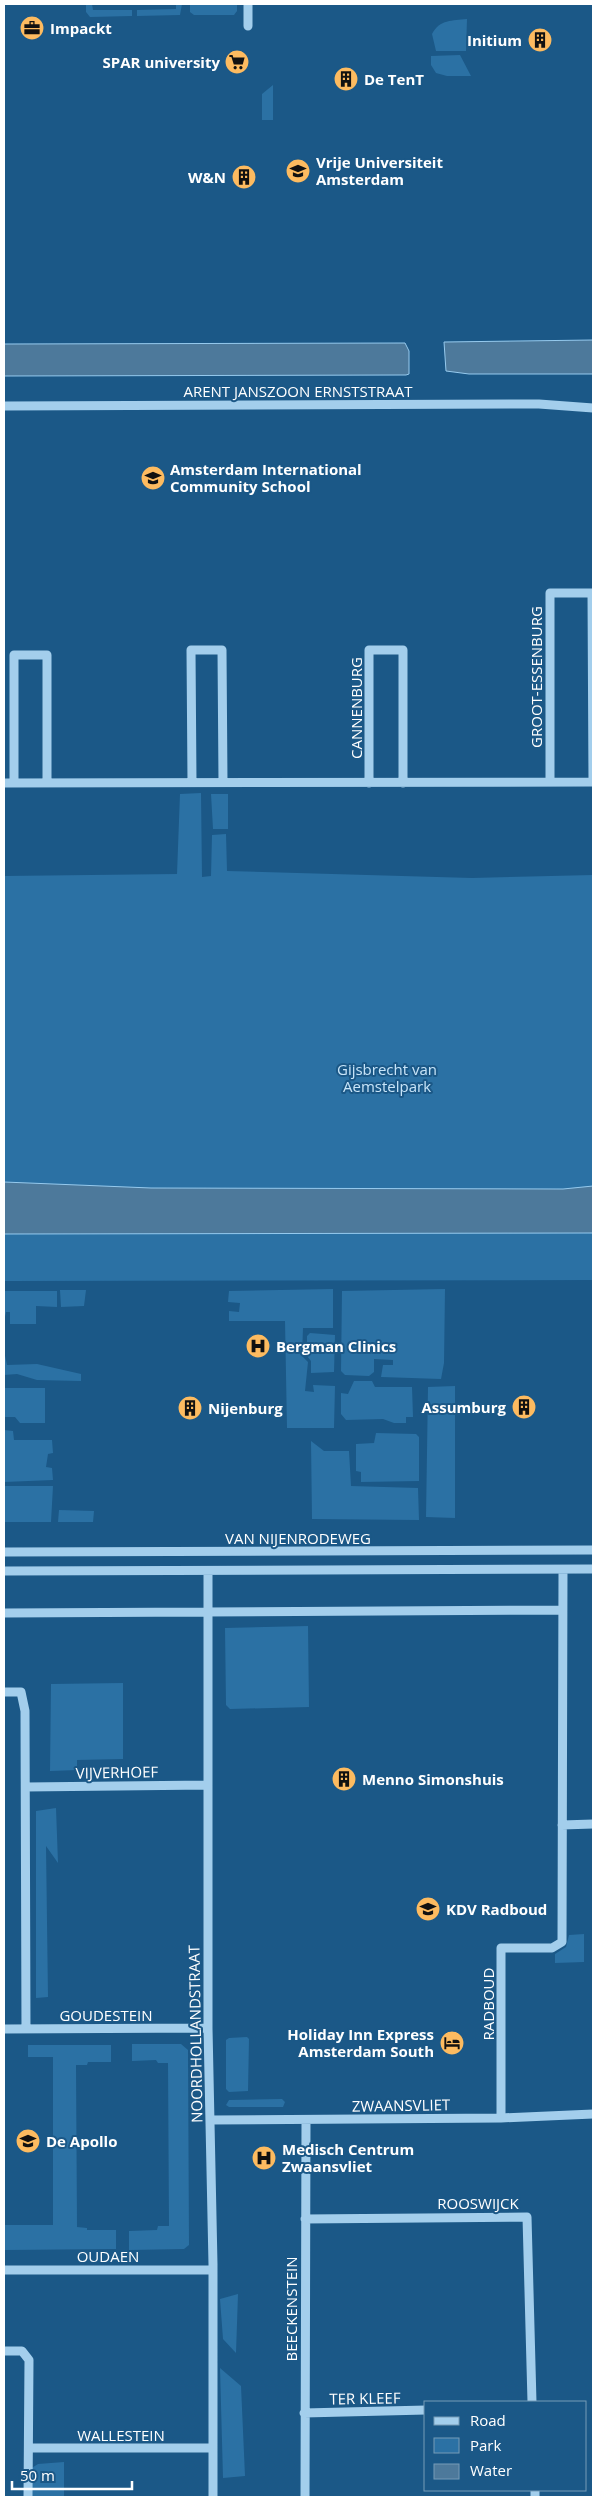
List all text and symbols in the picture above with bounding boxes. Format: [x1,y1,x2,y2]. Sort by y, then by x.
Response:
office icon: Impackt [19,15,45,41]
place label: Impackt [50,18,112,38]
building icon: Initium [527,27,553,53]
place label: Initium [467,30,522,50]
supermarket icon: SPAR university [224,49,250,75]
place label: SPAR university [103,52,220,72]
building icon: De TenT [333,66,359,92]
place label: De TenT [364,69,424,89]
place label: Vrije Universiteit Amsterdam [316,152,443,189]
school or university icon: Vrije Universiteit Amsterdam [285,158,311,184]
building icon: W&N [231,164,257,190]
place label: W&N [188,167,226,187]
street label: ARENT JANSZOON ERNSTSTRAAT [183,381,413,401]
place label: Amsterdam International Community School [170,459,362,496]
school or university icon: Amsterdam International Community School [140,465,166,491]
street label: GROOT-ESSENBURG [526,606,546,748]
street label: CANNENBURG [346,657,366,759]
park label: Gijsbrecht van Aemstelpark [337,1059,437,1096]
hospital icon: Bergman Clinics [245,1333,271,1359]
place label: Bergman Clinics [276,1336,396,1356]
building icon: Assumburg [511,1394,537,1420]
building icon: Nijenburg [177,1395,203,1421]
place label: Assumburg [422,1397,507,1417]
place label: Nijenburg [208,1398,283,1418]
street label: VAN NIJENRODEWEG [225,1528,371,1548]
street label: VIJVERHOEF [76,1761,159,1783]
building icon: Menno Simonshuis [331,1766,357,1792]
place label: Menno Simonshuis [362,1769,504,1789]
school or university icon: KDV Radboud [415,1896,441,1922]
place label: KDV Radboud [446,1899,547,1919]
street label: NOORDHOLLANDSTRAAT [183,1944,207,2123]
street label: RADBOUD [478,1968,498,2040]
street label: GOUDESTEIN [59,2005,153,2025]
place label: Holiday Inn Express Amsterdam South [287,2024,434,2061]
hotel icon: Holiday Inn Express Amsterdam South [439,2030,465,2056]
street label: ZWAANSVLIET [352,2094,451,2116]
school or university icon: De Apollo [15,2128,41,2154]
place label: De Apollo [46,2131,117,2151]
place label: Medisch Centrum Zwaansvliet [282,2139,414,2176]
hospital icon: Medisch Centrum Zwaansvliet [251,2145,277,2171]
street label: ROOSWIJCK [437,2193,520,2213]
street label: OUDAEN [77,2246,139,2266]
street label: BEECKENSTEIN [281,2257,301,2361]
street label: TER KLEEF [329,2387,401,2409]
legend [424,2401,587,2491]
text: Road [470,2410,506,2430]
street label: WALLESTEIN [77,2425,165,2445]
text: Park [470,2435,501,2455]
scale bar [12,2458,132,2490]
text: Water [470,2460,512,2480]
text: 50 m [20,2465,55,2485]

